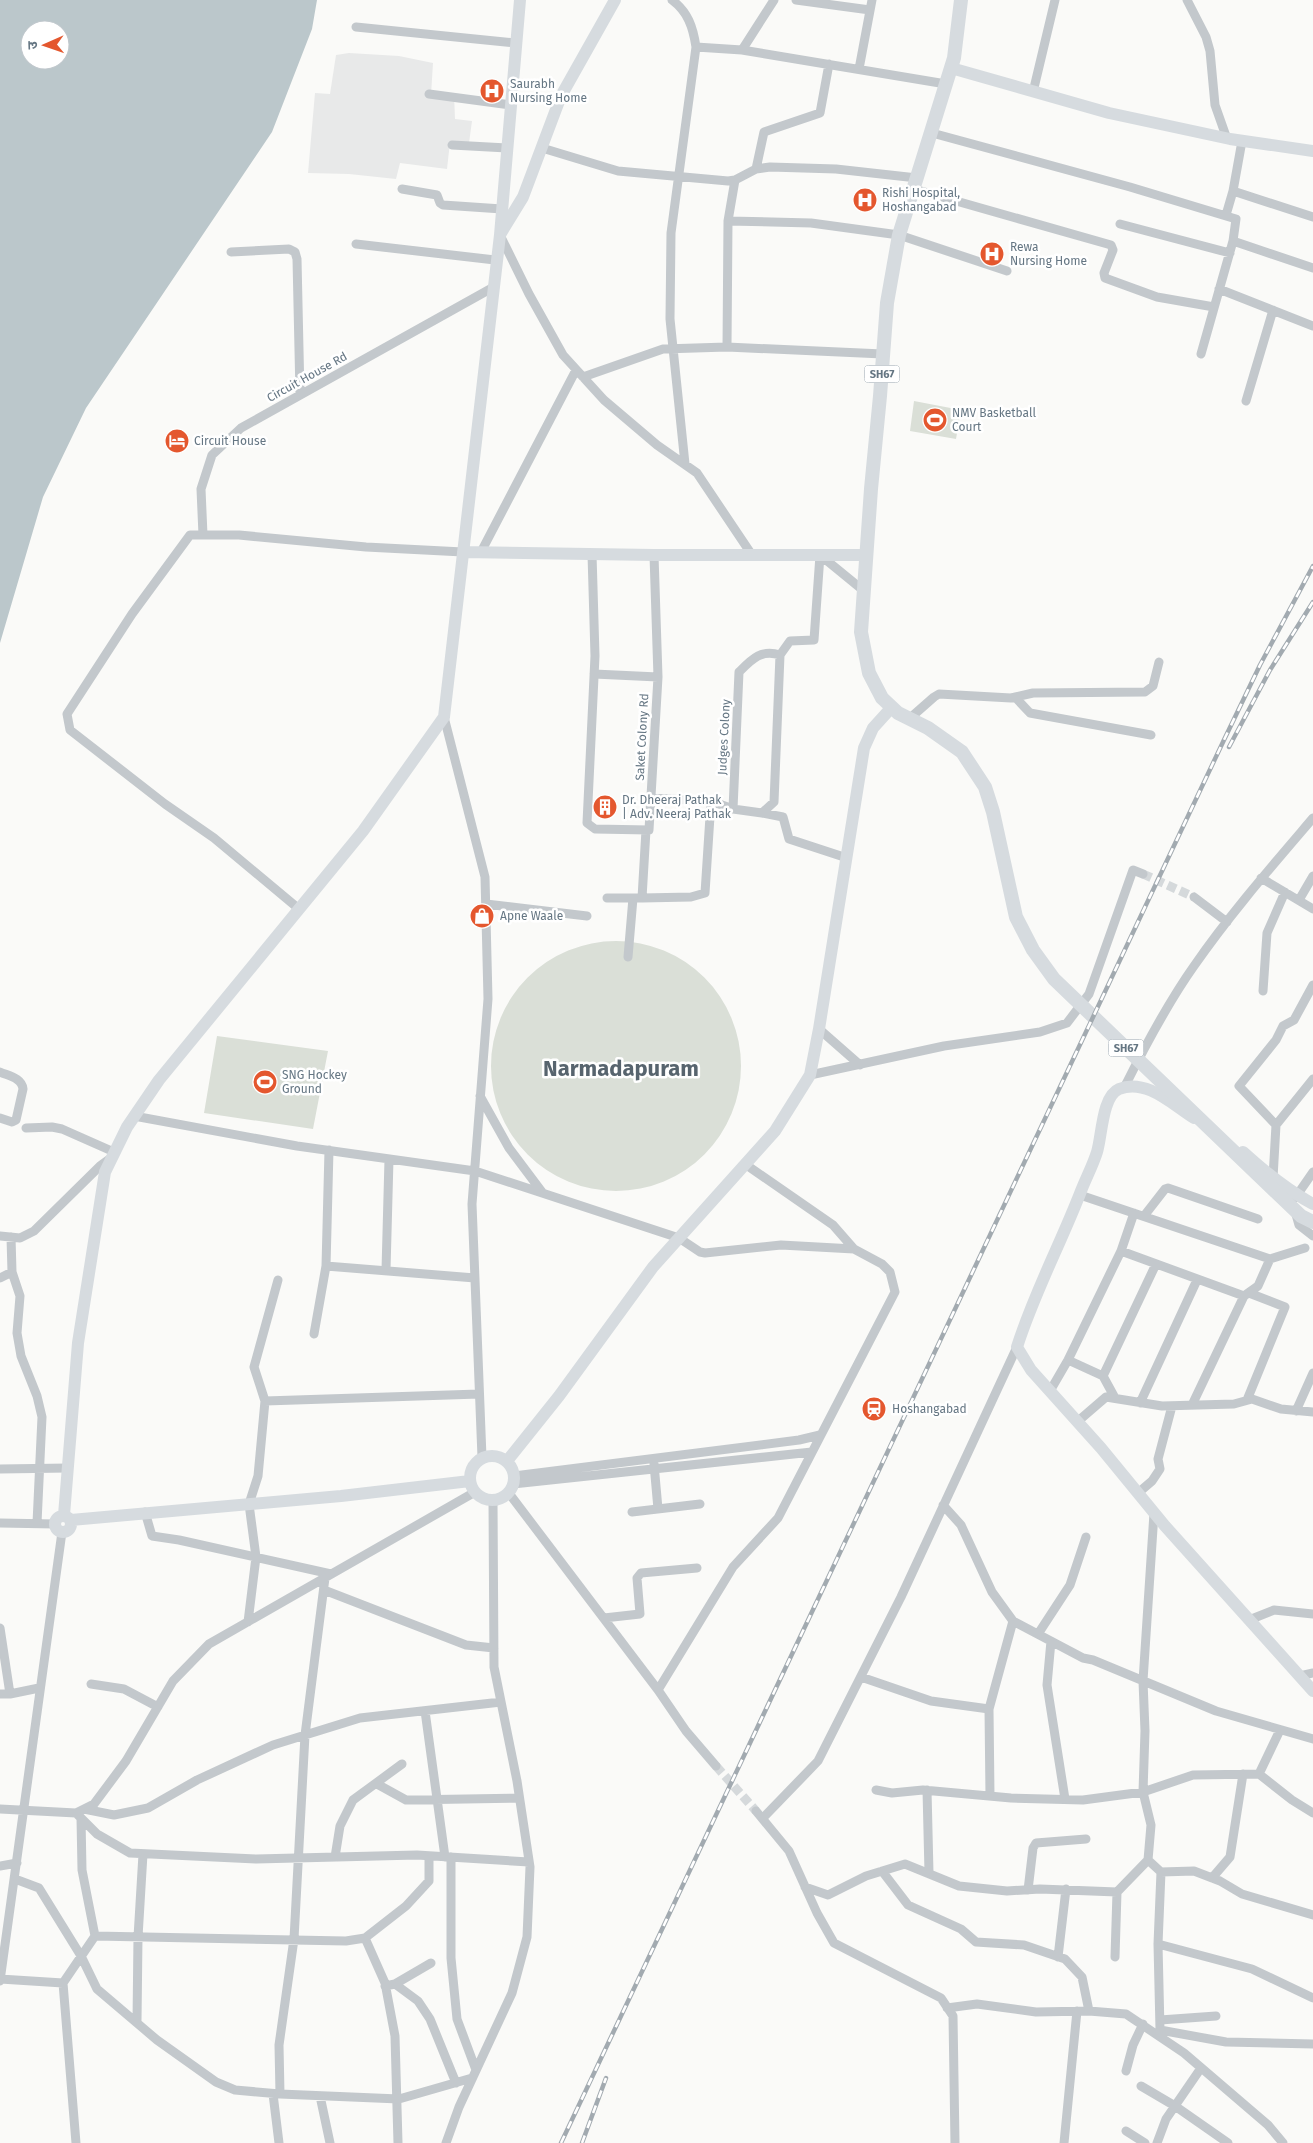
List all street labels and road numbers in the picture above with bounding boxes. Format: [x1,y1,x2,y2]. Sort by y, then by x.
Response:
street label: Circuit House Rd [264,349,350,405]
road number: SH67 [864,366,900,382]
street label: Saket Colony Rd [633,693,651,781]
street label: Judges Colony [715,699,733,775]
road number: SH67 [1108,1040,1144,1056]

